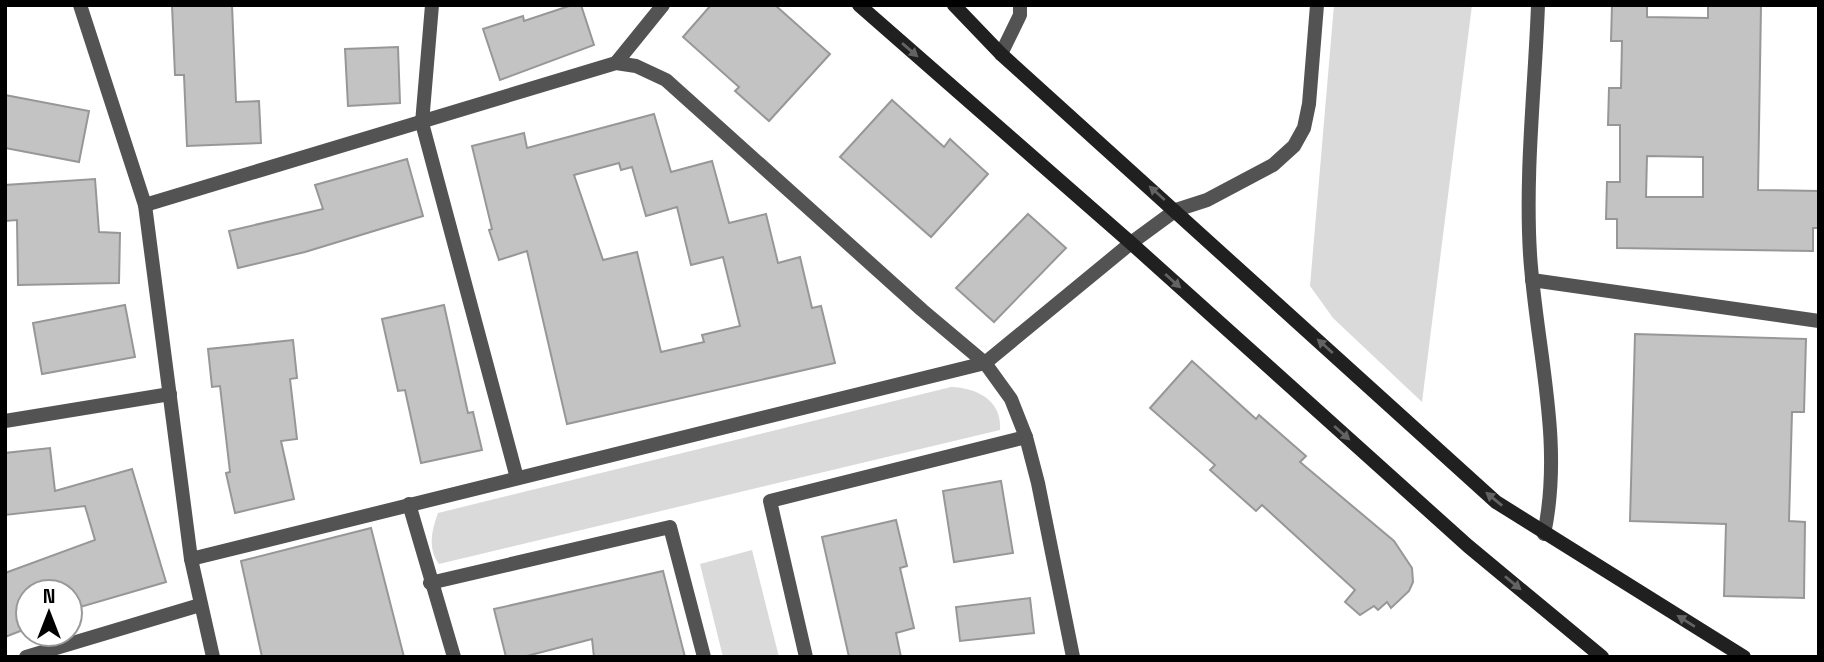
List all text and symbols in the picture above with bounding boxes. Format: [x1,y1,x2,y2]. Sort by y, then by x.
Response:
one-way arrow [901,42,919,58]
one-way arrow [1148,185,1166,201]
one-way arrow [1164,273,1182,289]
one-way arrow [1316,338,1334,354]
one-way arrow [1334,425,1351,440]
one-way arrow [1485,491,1503,506]
one-way arrow [1505,575,1522,590]
north arrow [14,578,84,648]
text: N [43,584,55,609]
one-way arrow [1676,615,1695,627]

